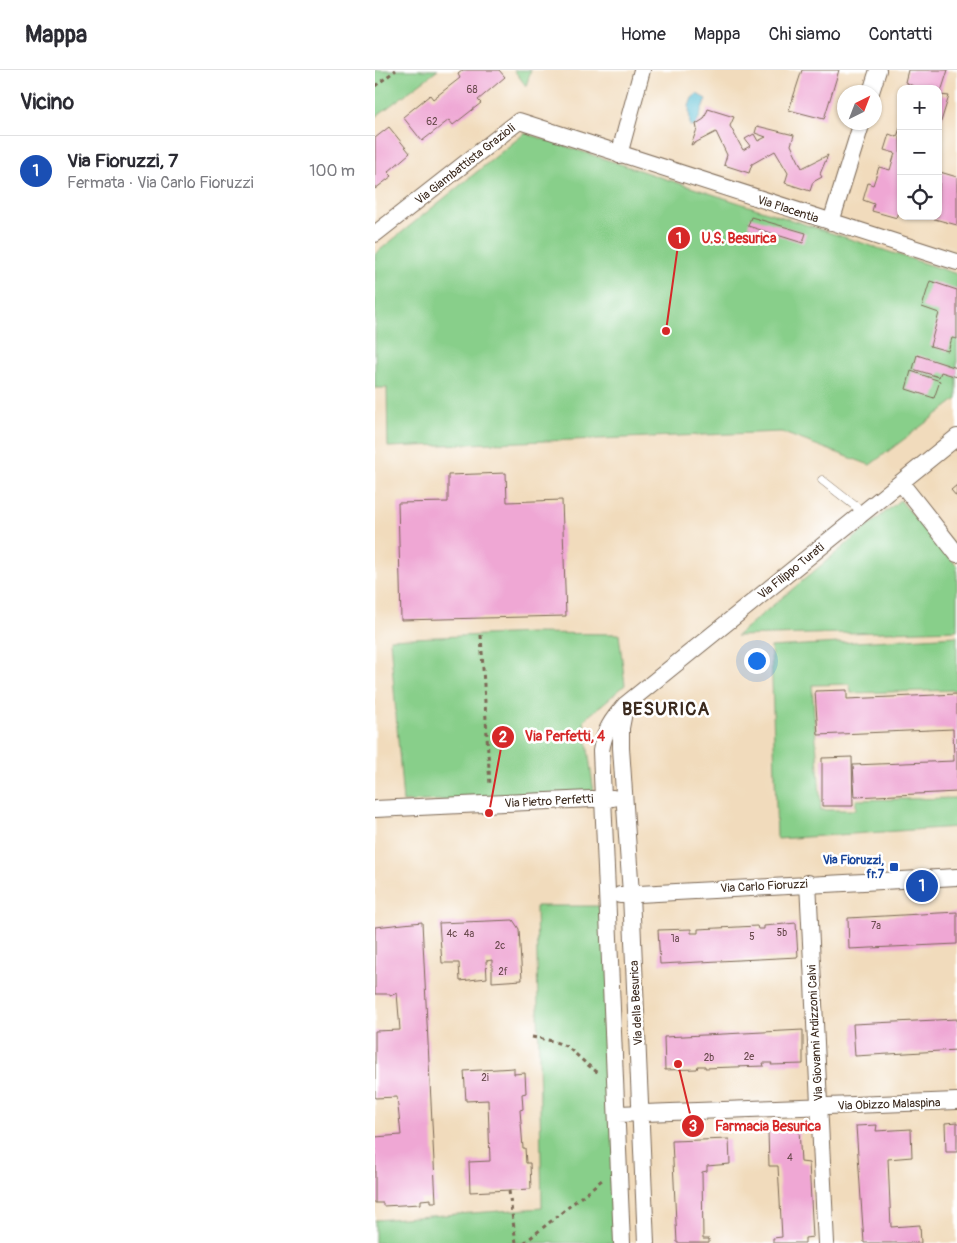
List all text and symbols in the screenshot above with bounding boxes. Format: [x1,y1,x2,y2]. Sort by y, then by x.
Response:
text: Mappa [25,20,87,49]
text: Home [620,23,666,46]
text: Mappa [694,23,740,46]
text: Chi siamo [768,23,841,46]
text: Contatti [869,23,932,46]
house number: 68 [467,84,477,96]
north arrow [837,85,882,130]
map controls [897,85,942,220]
button: + [897,85,942,130]
text: Vicino [20,89,74,116]
house number: 62 [426,116,438,128]
street label: Via Giambattista Grazioli [412,121,518,208]
button: − [897,130,942,175]
text: Via Fioruzzi, 7 [67,149,178,173]
text: 1 [33,161,39,181]
text: 100 m [309,161,355,181]
text: Fermata · Via Carlo Fioruzzi [67,173,254,193]
button: locate [897,175,942,220]
street label: Via Placentia [755,193,821,227]
callout: U.S. Besurica [667,223,786,252]
text: 1 [676,229,682,248]
text: U.S. Besurica [702,230,777,247]
street label: Via Filippo Turati [755,540,828,603]
your location [744,648,770,674]
district label: BESURICA [622,698,710,721]
callout: Via Perfetti, 4 [490,722,615,751]
text: 2 [499,728,507,747]
text: Via Perfetti, 4 [525,728,606,745]
street label: Via Pietro Perfetti [504,792,594,811]
place label: Via Fioruzzi, fr.7 [823,853,885,882]
marker: Via Fioruzzi, fr.7 [888,861,900,873]
pin: 1 [906,867,938,905]
street label: Via Carlo Fioruzzi [720,877,808,896]
house number: 7a [871,920,881,932]
house number: 5b [777,927,787,939]
house number: 4c [447,928,457,940]
house number: 4a [464,928,475,940]
house number: 5 [749,931,755,943]
house number: 1a [671,933,680,945]
house number: 2c [495,940,505,952]
street label: Via della Besurica [627,960,646,1046]
street label: Via Giovanni Ardizzoni Calvi [804,964,827,1102]
house number: 2f [498,966,508,978]
house number: 2e [744,1051,754,1063]
house number: 2b [704,1052,714,1064]
house number: 2i [481,1072,489,1084]
street label: Via Obizzo Malaspina [837,1095,941,1114]
callout: Farmacia Besurica [680,1112,831,1141]
text: 3 [689,1117,697,1136]
text: Farmacia Besurica [715,1118,822,1135]
house number: 4 [787,1152,793,1164]

